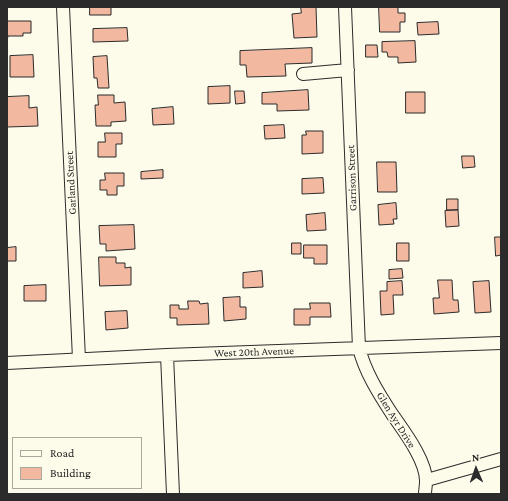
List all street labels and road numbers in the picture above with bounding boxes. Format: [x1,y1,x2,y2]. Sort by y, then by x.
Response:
street label: Garrison Street [344,145,360,211]
street label: Garland Street [63,151,79,215]
street label: West 20th Avenue [214,344,294,360]
street label: Glen Ayr Drive [374,390,418,450]

